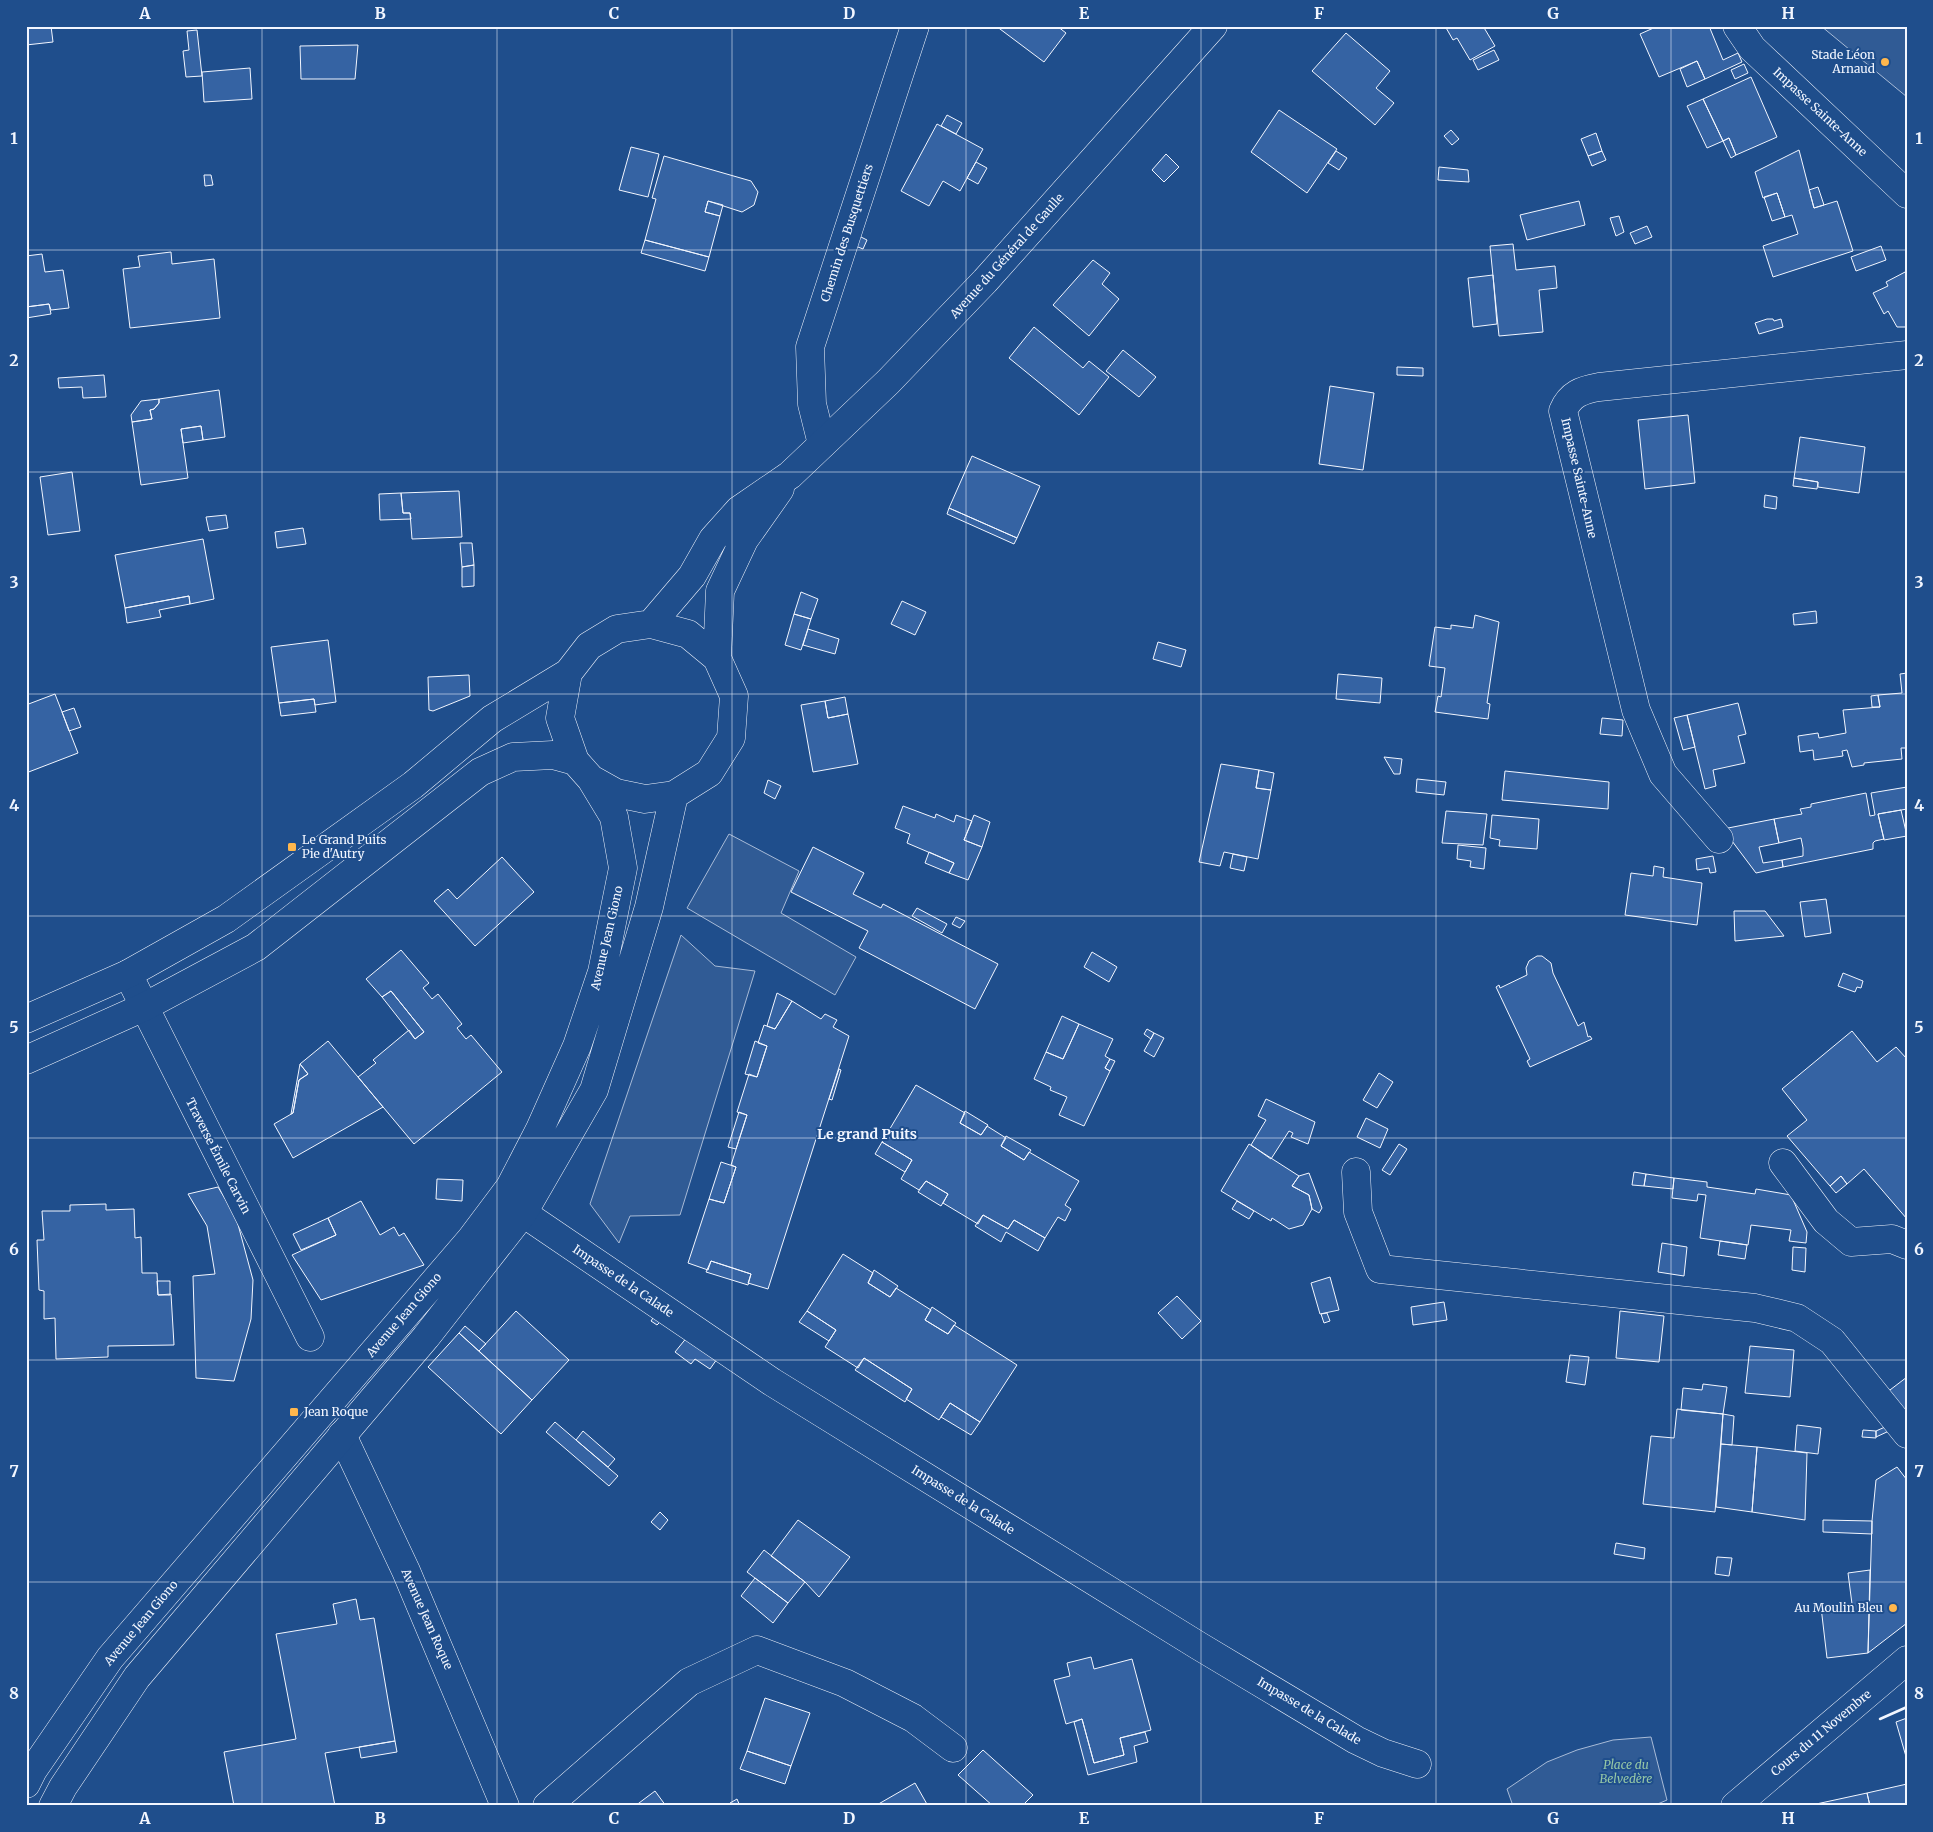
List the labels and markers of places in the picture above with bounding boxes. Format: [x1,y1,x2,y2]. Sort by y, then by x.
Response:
place label: Stade Léon Arnaud [1811,47,1875,76]
marker: Stade Léon Arnaud [1879,56,1891,68]
place label: Le Grand Puits Pie d'Autry [302,832,387,861]
marker: Le Grand Puits Pie d'Autry [286,841,298,853]
place label: Jean Roque [303,1404,368,1419]
marker: Jean Roque [288,1406,300,1418]
place label: Au Moulin Bleu [1793,1600,1883,1615]
marker: Au Moulin Bleu [1887,1602,1899,1614]

